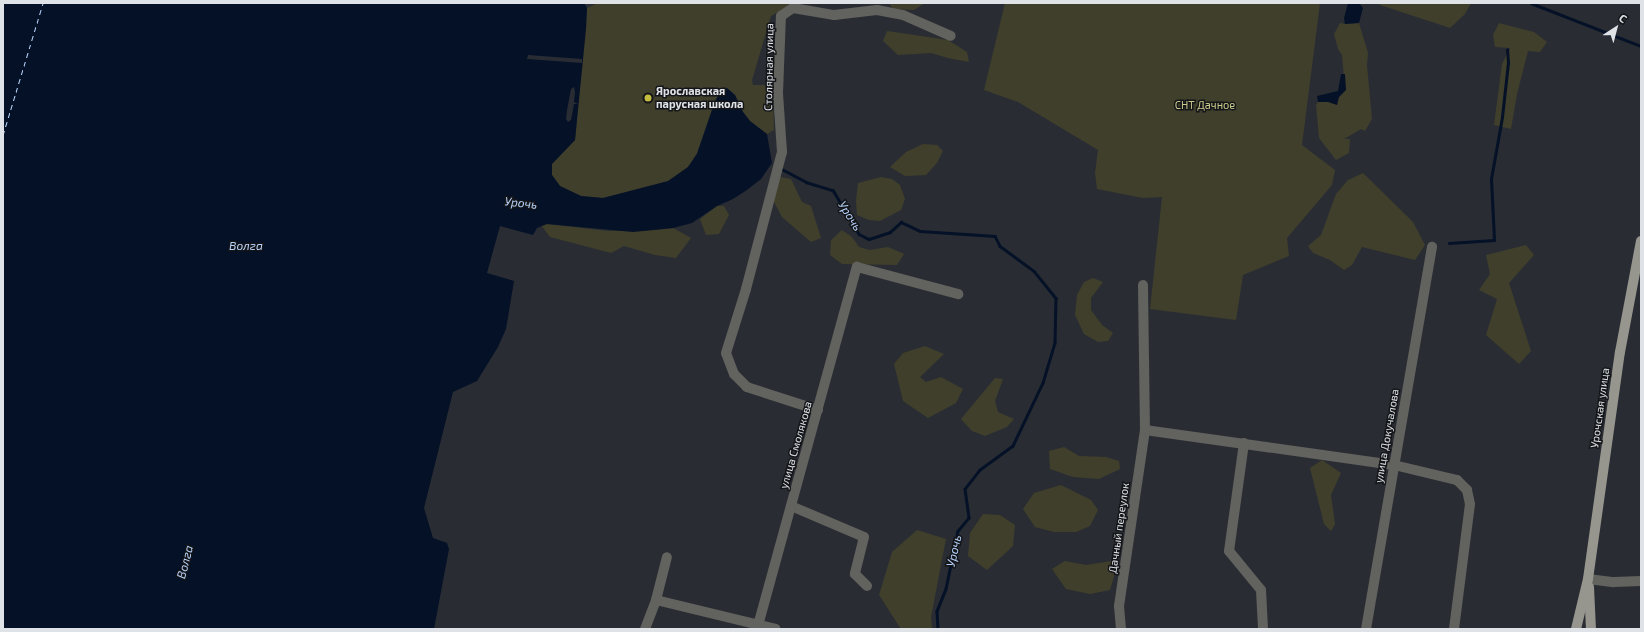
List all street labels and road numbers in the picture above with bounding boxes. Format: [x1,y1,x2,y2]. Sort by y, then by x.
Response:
street label: Столярная улица [762,23,776,111]
street label: Урочская улица [1588,367,1612,449]
street label: улица Докучалова [1372,388,1402,484]
street label: улица Смолякова [777,400,815,490]
street label: Дачный переулок [1106,482,1132,574]

